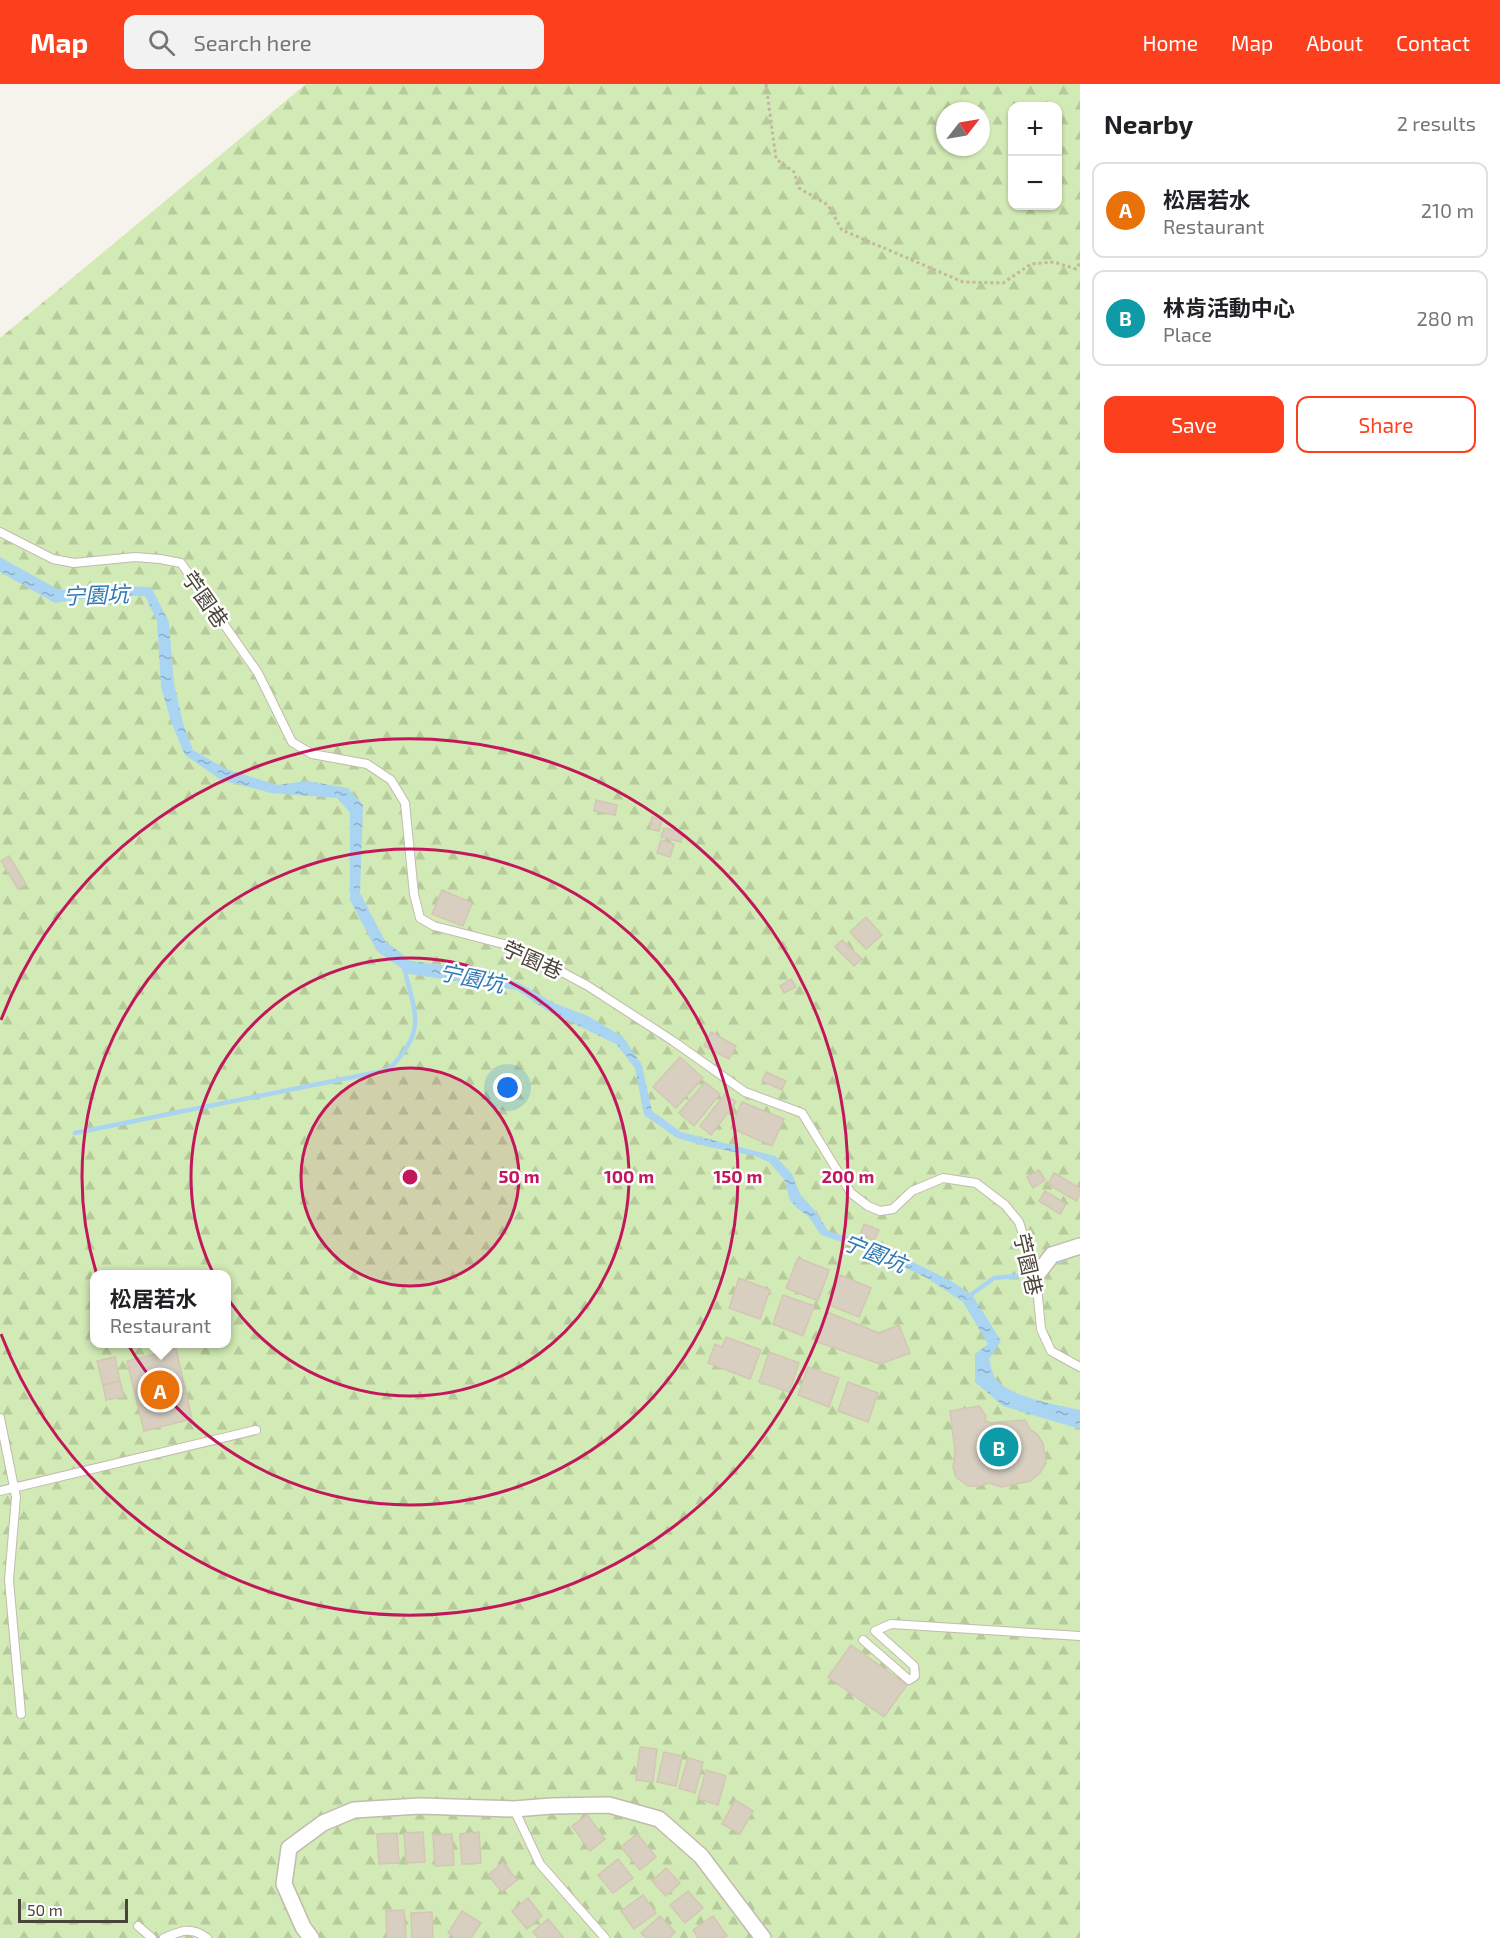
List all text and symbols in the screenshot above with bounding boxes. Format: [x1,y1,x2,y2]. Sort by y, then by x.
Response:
search box [124,15,544,69]
text: Map [30,25,88,59]
icon: search [145,26,178,59]
text: Search here [193,29,312,55]
text: Home [1142,30,1198,55]
text: Map [1231,30,1273,55]
text: About [1306,30,1363,55]
text: Contact [1396,30,1470,55]
north arrow [936,102,990,156]
map controls [1008,102,1062,210]
button: + [1008,102,1062,156]
text: Nearby [1104,108,1193,139]
text: 2 results [1397,111,1476,135]
button: − [1008,156,1062,210]
text: 松居若水 [1163,186,1251,212]
text: A [1119,198,1132,222]
text: 210 m [1421,198,1474,222]
text: Restaurant [1163,214,1264,238]
text: 林肯活動中心 [1163,294,1295,320]
text: B [1119,306,1132,330]
text: 280 m [1417,306,1474,330]
text: Place [1163,322,1212,346]
button: Save [1104,396,1284,453]
button: Share [1296,396,1476,453]
street label: 苧園巷 [178,566,234,632]
water label: 宁園坑 [63,580,132,608]
street label: 苧園巷 [499,935,567,983]
water label: 宁園坑 [437,957,510,997]
your location [493,1073,522,1102]
text: 50 m [498,1165,540,1187]
text: 100 m [604,1165,654,1187]
text: 150 m [714,1165,762,1187]
text: 200 m [822,1165,874,1187]
centre of rings [400,1167,420,1187]
water label: 宁園坑 [840,1228,913,1278]
street label: 苧園巷 [1010,1230,1048,1298]
popup [90,1270,231,1348]
text: 松居若水 [110,1285,198,1311]
text: Restaurant [110,1313,211,1337]
pin: A [140,1368,180,1412]
pin: B [980,1424,1018,1470]
scale bar [18,1896,128,1924]
text: 50 m [27,1900,63,1919]

